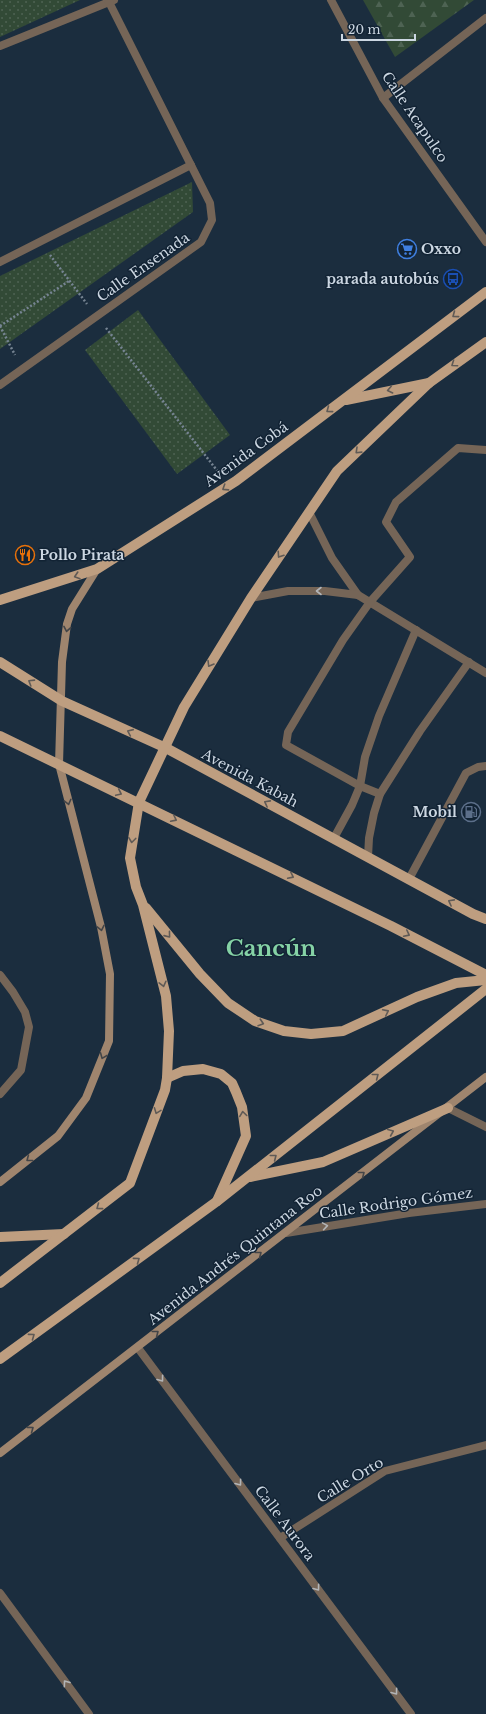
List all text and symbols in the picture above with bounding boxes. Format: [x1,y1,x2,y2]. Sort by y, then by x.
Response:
scale bar [342,16,415,42]
text: 20 m [348,22,380,37]
street label: Calle Acapulco [378,68,452,166]
street label: Calle Ensenada [93,228,193,306]
supermarket icon: Oxxo [396,238,418,260]
place label: Oxxo [421,240,461,258]
bus stop icon: parada autobús [442,268,464,290]
place label: parada autobús [326,270,439,288]
one-way arrow [452,310,459,317]
one-way arrow [451,359,458,367]
one-way arrow [387,386,394,394]
one-way arrow [326,406,333,413]
street label: Avenida Cobá [200,417,292,491]
one-way arrow [355,446,363,454]
one-way arrow [222,483,229,491]
restaurant icon: Pollo Pirata [14,544,36,566]
place label: Pollo Pirata [39,546,124,564]
one-way arrow [277,551,285,558]
one-way arrow [74,571,81,580]
one-way arrow [316,587,322,595]
one-way arrow [63,626,72,632]
one-way arrow [208,660,215,667]
one-way arrow [28,679,35,686]
one-way arrow [127,729,134,737]
street label: Avenida Kabah [198,744,302,811]
one-way arrow [115,788,123,796]
one-way arrow [63,798,72,805]
one-way arrow [264,800,271,808]
fuel station icon: Mobil [460,801,482,823]
place label: Mobil [413,803,457,821]
one-way arrow [170,814,177,822]
one-way arrow [128,837,137,843]
one-way arrow [286,871,294,879]
one-way arrow [448,899,455,907]
one-way arrow [97,925,105,931]
one-way arrow [403,929,411,937]
one-way arrow [163,931,170,938]
district label: Cancún [226,935,316,962]
one-way arrow [158,980,167,987]
one-way arrow [381,1009,389,1017]
one-way arrow [258,1019,265,1027]
one-way arrow [100,1052,108,1059]
one-way arrow [372,1074,379,1081]
one-way arrow [154,1108,162,1115]
one-way arrow [239,1111,248,1117]
one-way arrow [387,1129,394,1137]
one-way arrow [270,1154,277,1161]
one-way arrow [27,1155,34,1162]
one-way arrow [357,1172,364,1179]
street label: Avenida Andrés Quintana Roo [143,1181,326,1329]
street label: Calle Rodrigo Gómez [318,1183,474,1223]
one-way arrow [97,1202,104,1209]
one-way arrow [322,1223,328,1231]
one-way arrow [255,1251,262,1258]
one-way arrow [132,1258,139,1265]
one-way arrow [152,1331,159,1338]
one-way arrow [27,1334,34,1341]
one-way arrow [156,1375,163,1382]
one-way arrow [27,1427,34,1434]
street label: Calle Orto [313,1453,387,1507]
one-way arrow [234,1479,241,1486]
street label: Calle Aurora [251,1482,319,1564]
one-way arrow [312,1583,319,1590]
one-way arrow [64,1680,71,1687]
one-way arrow [390,1687,397,1694]

